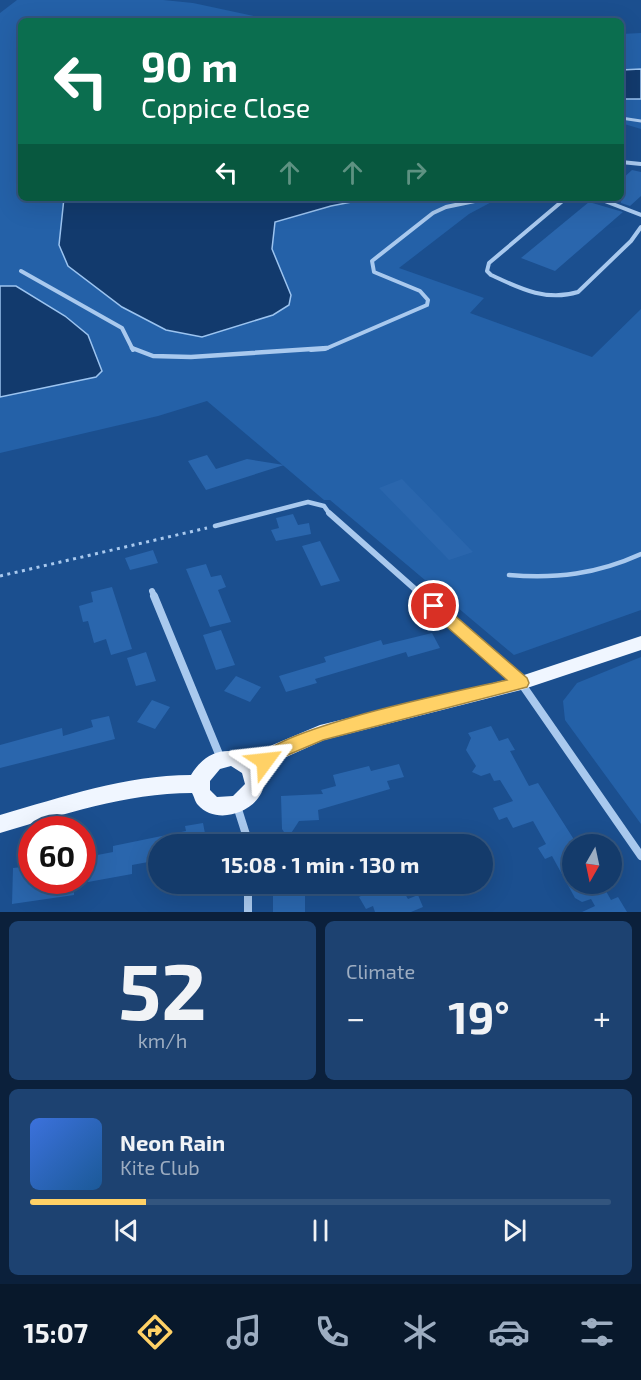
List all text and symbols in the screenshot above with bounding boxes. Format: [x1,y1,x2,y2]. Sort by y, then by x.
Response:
text: 90 m [141,40,238,90]
icon: left [42,42,120,120]
text: Coppice Close [141,91,310,123]
icon: left [210,156,243,189]
icon: ahead [273,156,306,189]
icon: ahead [336,156,369,189]
icon: right [399,156,432,189]
pin [408,580,459,631]
icon: arrive [417,589,450,622]
position arrow [233,729,297,793]
speed limit sign: 60 [18,816,96,894]
north arrow [562,834,622,894]
map controls [562,834,622,894]
text: 15:08 · 1 min · 130 m [222,851,419,877]
text: 52 [118,942,207,1036]
text: Climate [346,959,415,983]
text: 19° [448,989,510,1043]
text: − [346,997,365,1037]
text: + [593,997,611,1037]
text: km/h [138,1028,187,1052]
text: Neon Rain [120,1129,225,1155]
text: Kite Club [120,1155,200,1179]
icon: previous [110,1214,143,1247]
icon: pause [304,1214,337,1247]
icon: next [498,1214,531,1247]
icon: directions [134,1311,176,1353]
icon: music [223,1311,265,1353]
icon: phone [311,1311,353,1353]
icon: climate [399,1311,441,1353]
icon: car [488,1311,530,1353]
icon: filters [576,1311,618,1353]
text: 15:07 [23,1316,88,1348]

